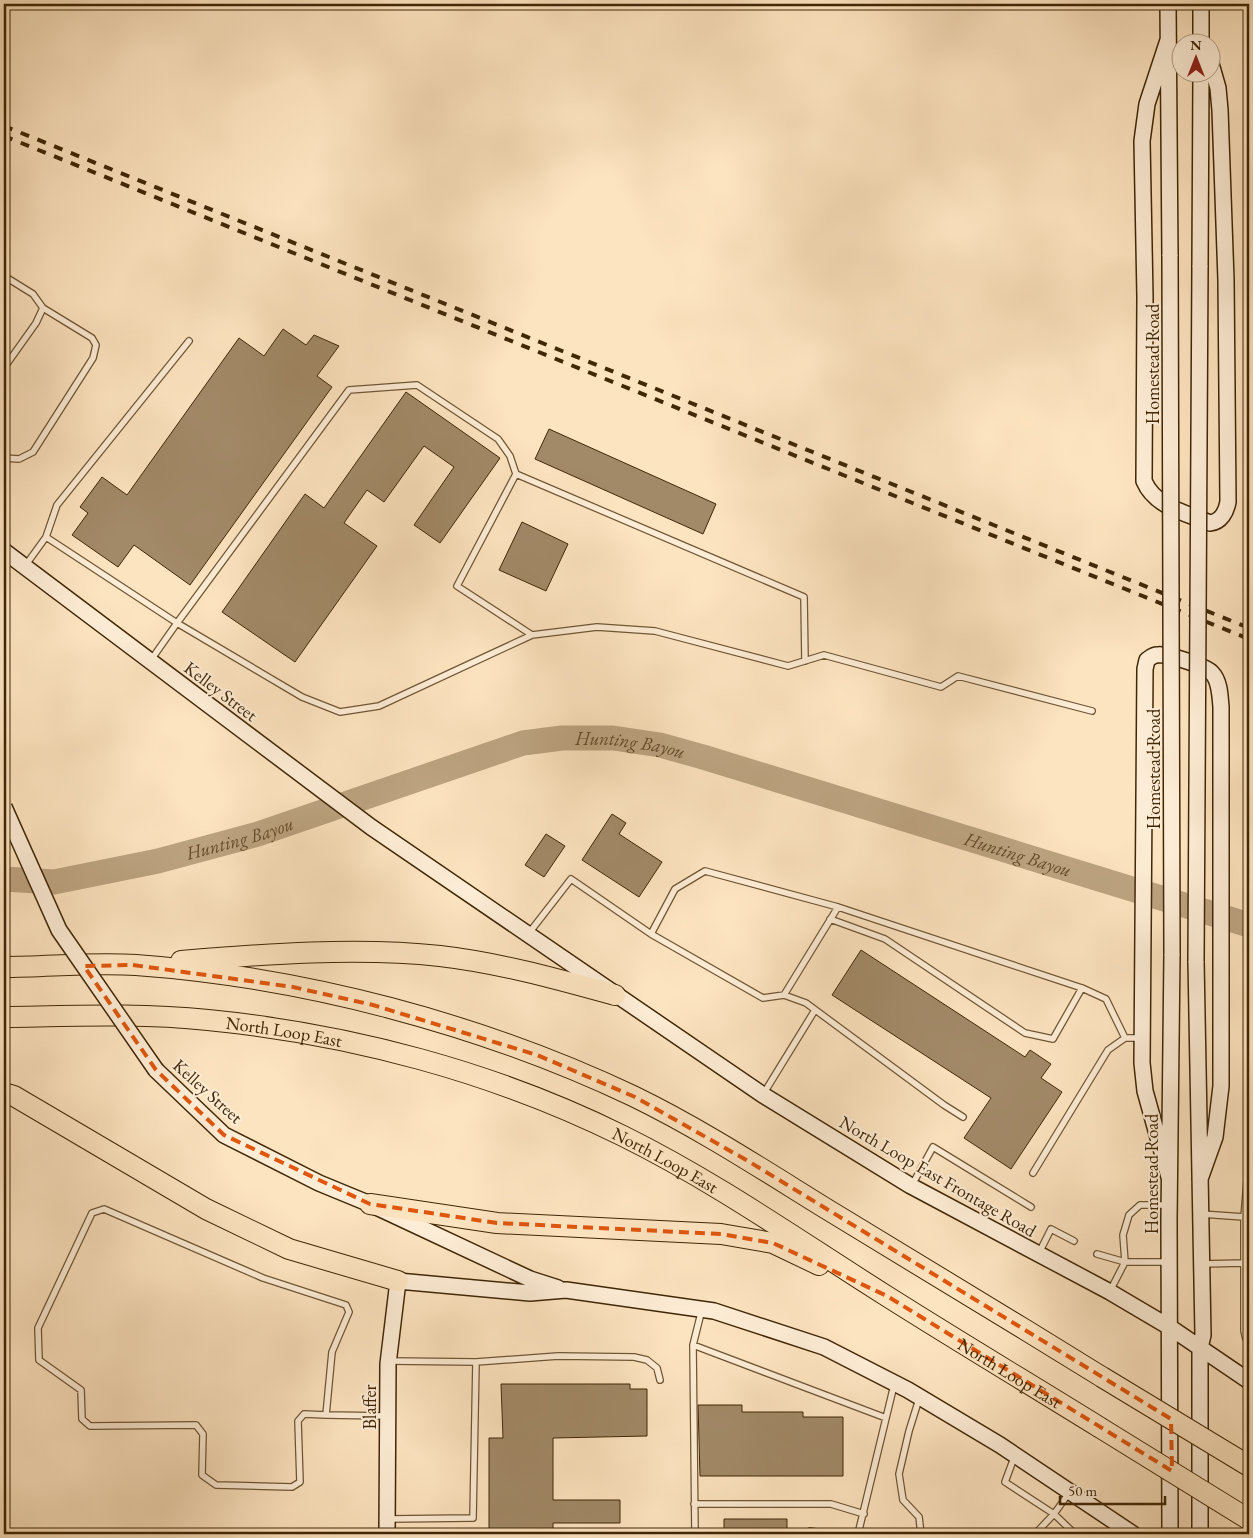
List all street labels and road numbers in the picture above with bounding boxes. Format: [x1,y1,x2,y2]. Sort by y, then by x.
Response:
street label: Homestead Road [1141,303,1164,424]
street label: Kelley Street [180,656,263,726]
street label: Homestead Road [1142,708,1165,829]
street label: North Loop East [225,1010,345,1052]
street label: Kelley Street [168,1054,248,1129]
street label: North Loop East Frontage Road [835,1110,1041,1242]
street label: Homestead Road [1140,1113,1163,1234]
street label: North Loop East [609,1121,723,1198]
street label: North Loop East [954,1332,1066,1413]
street label: Blaffer [358,1385,381,1430]

